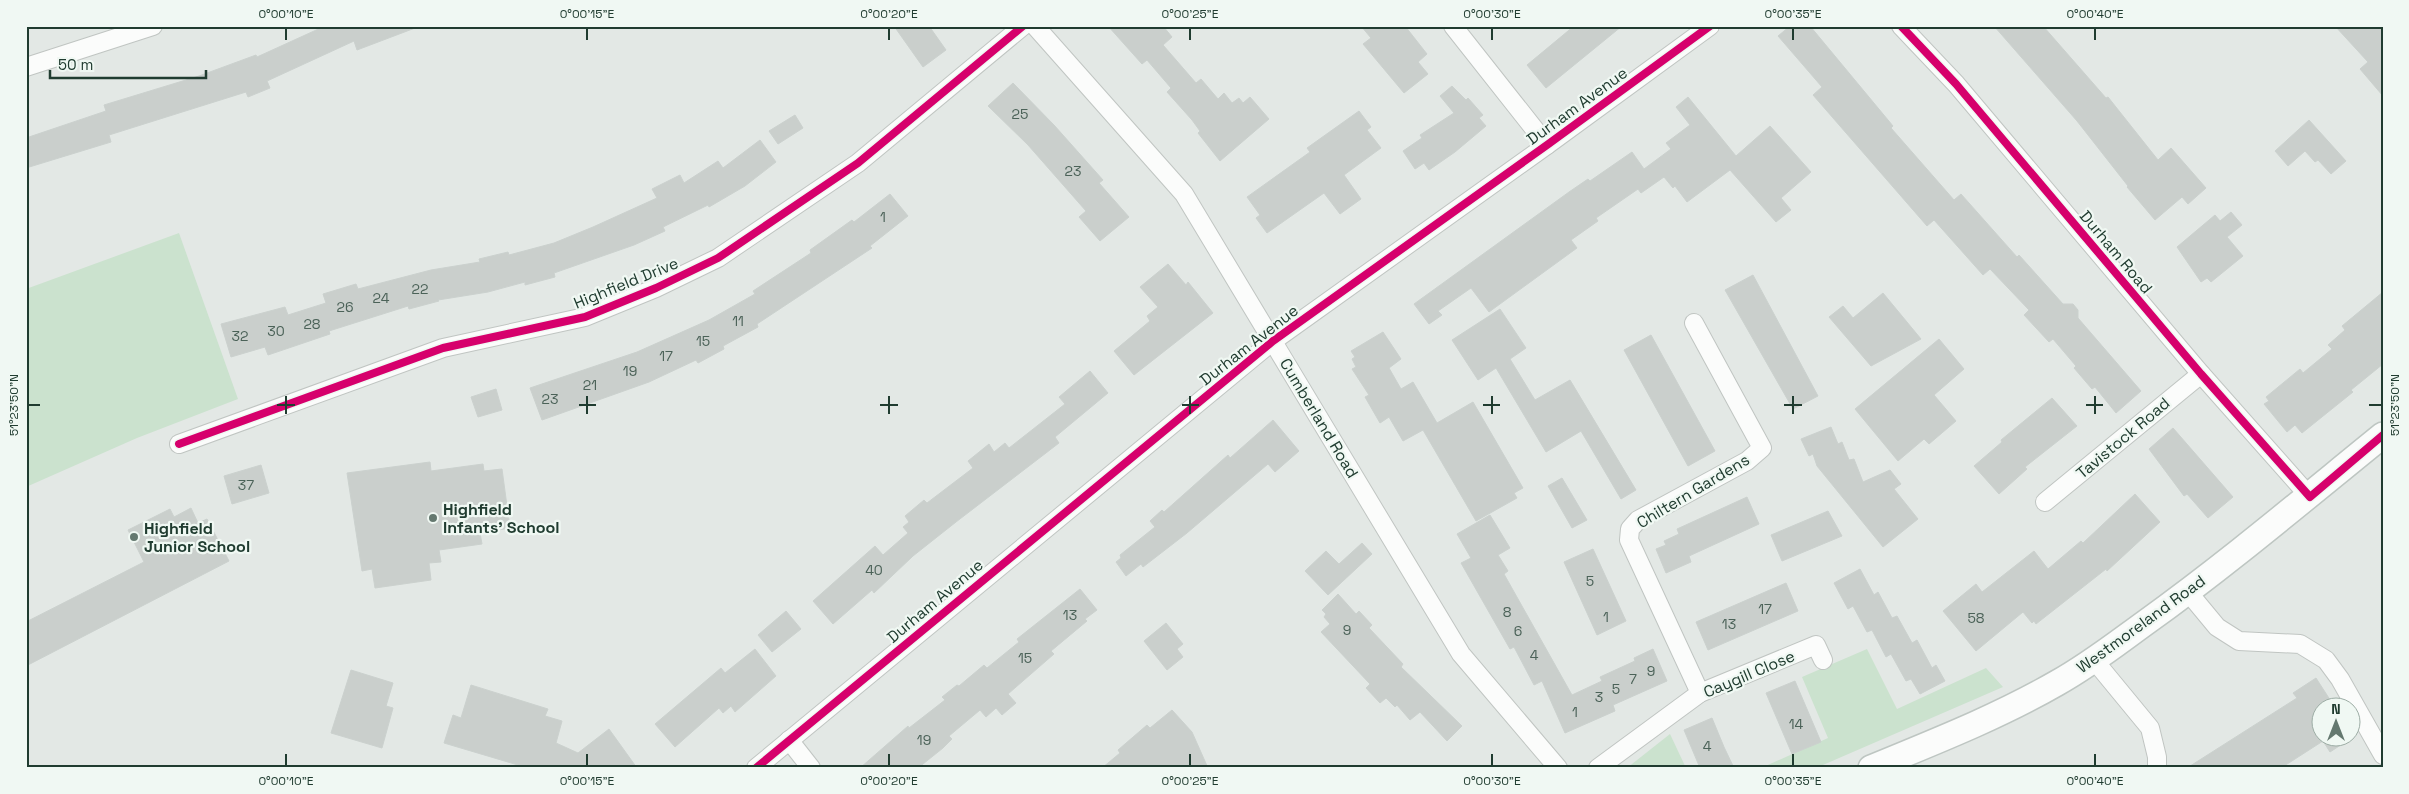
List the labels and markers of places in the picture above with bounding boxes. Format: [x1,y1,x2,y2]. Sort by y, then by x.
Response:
place label: Highfield Infants' School [443,499,560,538]
marker: Highfield Infants' School [427,512,439,524]
place label: Highfield Junior School [144,518,250,557]
marker: Highfield Junior School [128,531,140,543]

